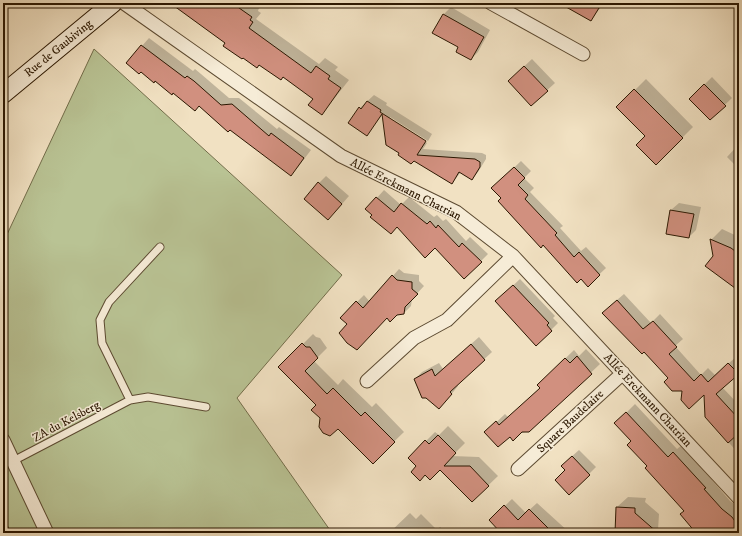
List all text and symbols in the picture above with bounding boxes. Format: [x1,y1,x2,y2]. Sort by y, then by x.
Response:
street label: Rue de Gaubiving [21,16,96,80]
street label: Allée Erckmann Chatrian [348,155,465,224]
street label: Allée Erckmann Chatrian [600,350,695,451]
street label: Square Baudelaire [534,387,607,456]
street label: ZA du Kelsberg [30,397,103,445]

